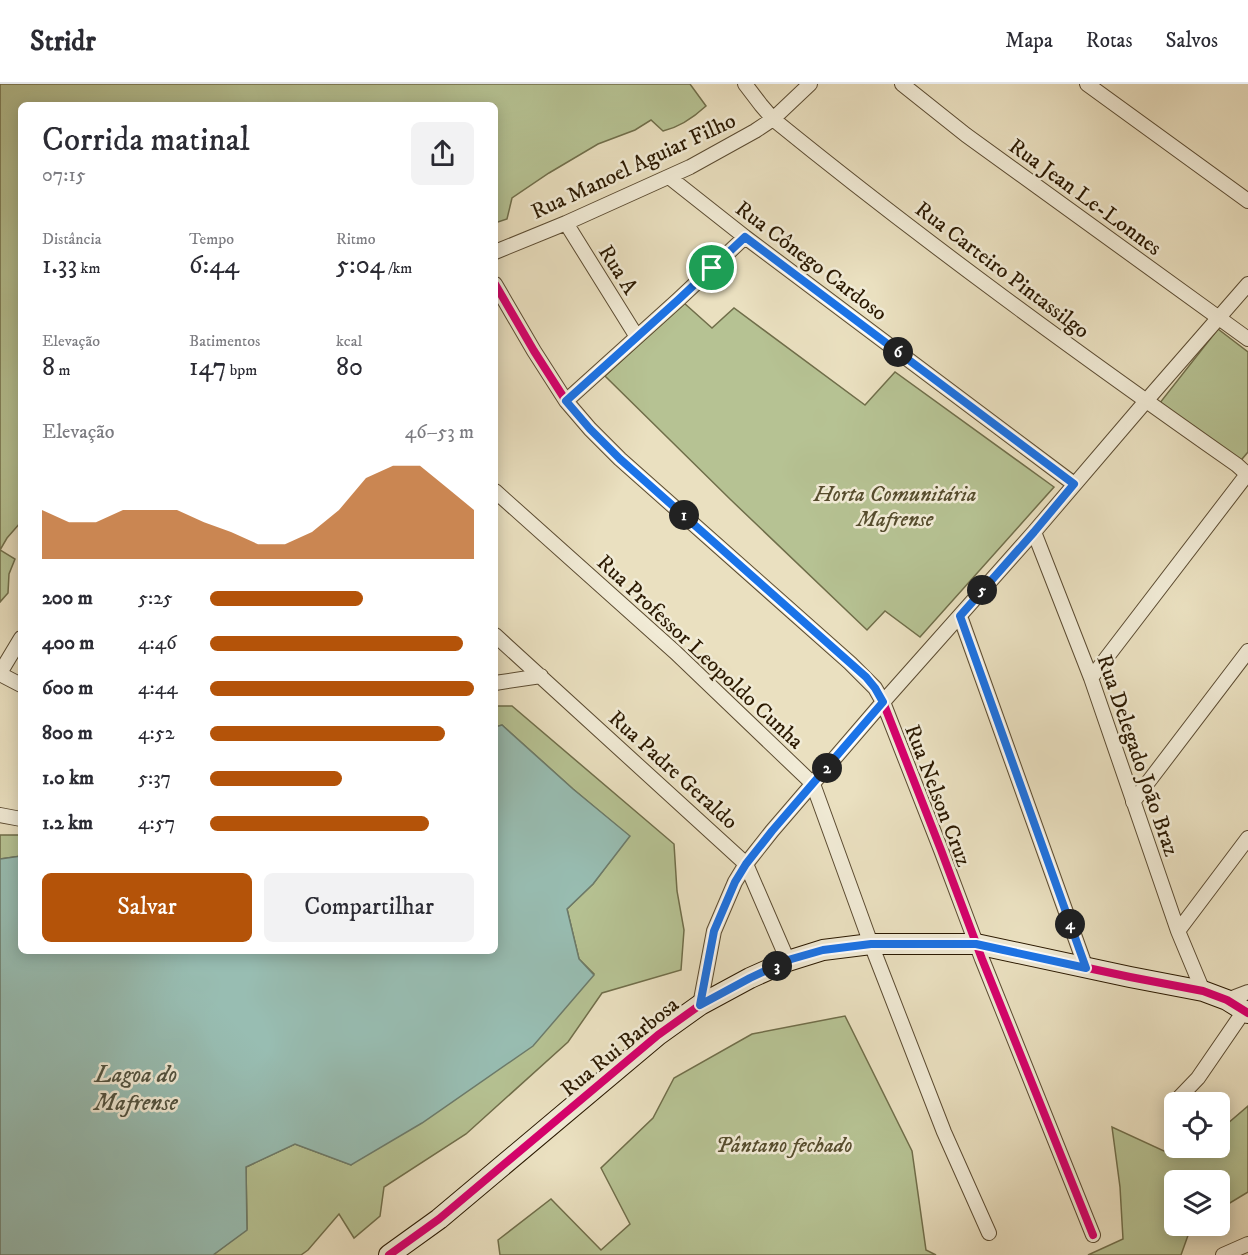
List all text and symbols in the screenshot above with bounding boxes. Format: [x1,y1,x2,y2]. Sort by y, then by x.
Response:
text: Stridr [30,24,96,59]
text: Mapa [1005,28,1053,54]
text: Rotas [1086,28,1133,54]
text: Salvos [1166,28,1218,54]
street label: Rua Manoel Aguiar Filho [527,107,740,226]
text: Corrida matinal [42,120,250,161]
button: share [411,122,474,185]
street label: Rua Jean Le-Lonnes [1003,133,1167,262]
text: 07:15 [42,163,86,188]
street label: Rua Cônego Cardoso [730,195,892,327]
street label: Rua Carteiro Pintassilgo [910,196,1095,345]
text: Distância [42,229,101,249]
text: Tempo [189,229,234,249]
text: Ritmo [336,229,376,249]
street label: Rua A [592,240,644,300]
pin [686,242,737,293]
text: 1.33 [42,249,77,282]
text: 6:44 [189,249,239,282]
text: 5:04 [336,249,385,282]
icon: arrive [695,251,728,284]
text: km [77,258,101,278]
text: /km [385,258,412,278]
text: Elevação [42,331,100,351]
text: Batimentos [189,331,260,351]
text: kcal [336,331,362,351]
pin: 6 [883,337,913,367]
text: 6 [894,342,902,362]
text: 8 [42,351,55,384]
text: 147 [189,351,226,384]
text: 80 [336,351,363,384]
text: m [55,360,70,380]
text: bpm [226,360,257,380]
text: Elevação [42,420,115,445]
text: 46–53 m [405,420,474,445]
park label: Horta Comunitária Mafrense [813,481,976,533]
pin: 1 [669,500,699,530]
text: 1 [681,505,687,525]
street label: Rua Professor Leopoldo Cunha [591,549,810,756]
pin: 5 [967,575,997,605]
text: 5 [978,580,986,600]
text: 200 m [42,586,93,611]
text: 5:25 [138,586,173,611]
text: 400 m [42,631,94,656]
text: 4:46 [138,631,177,656]
street label: Rua Delegado João Braz [1090,651,1185,860]
text: 600 m [42,676,93,701]
text: 4:44 [138,676,178,701]
street label: Rua Padre Geraldo [603,705,743,835]
text: 800 m [42,721,93,746]
text: 4:52 [138,721,175,746]
street label: Rua Nelson Cruz [898,721,977,871]
pin: 2 [812,753,842,783]
text: 2 [823,758,831,778]
text: 1.0 km [42,766,94,791]
text: 5:37 [138,766,171,791]
text: 1.2 km [42,811,93,836]
text: 4:57 [138,811,175,836]
button: Salvar [42,873,252,942]
button: Compartilhar [264,873,474,942]
pin: 4 [1055,909,1085,939]
text: 4 [1065,914,1075,934]
pin: 3 [762,951,792,981]
text: 3 [774,956,780,976]
street label: Rua Rui Barbosa [555,991,685,1103]
water label: Lagoa do Mafrense [92,1060,179,1118]
map controls [1164,1092,1230,1236]
button: locate [1164,1092,1230,1158]
park label: Pântano fechado [716,1132,852,1159]
button: layers [1164,1170,1230,1236]

